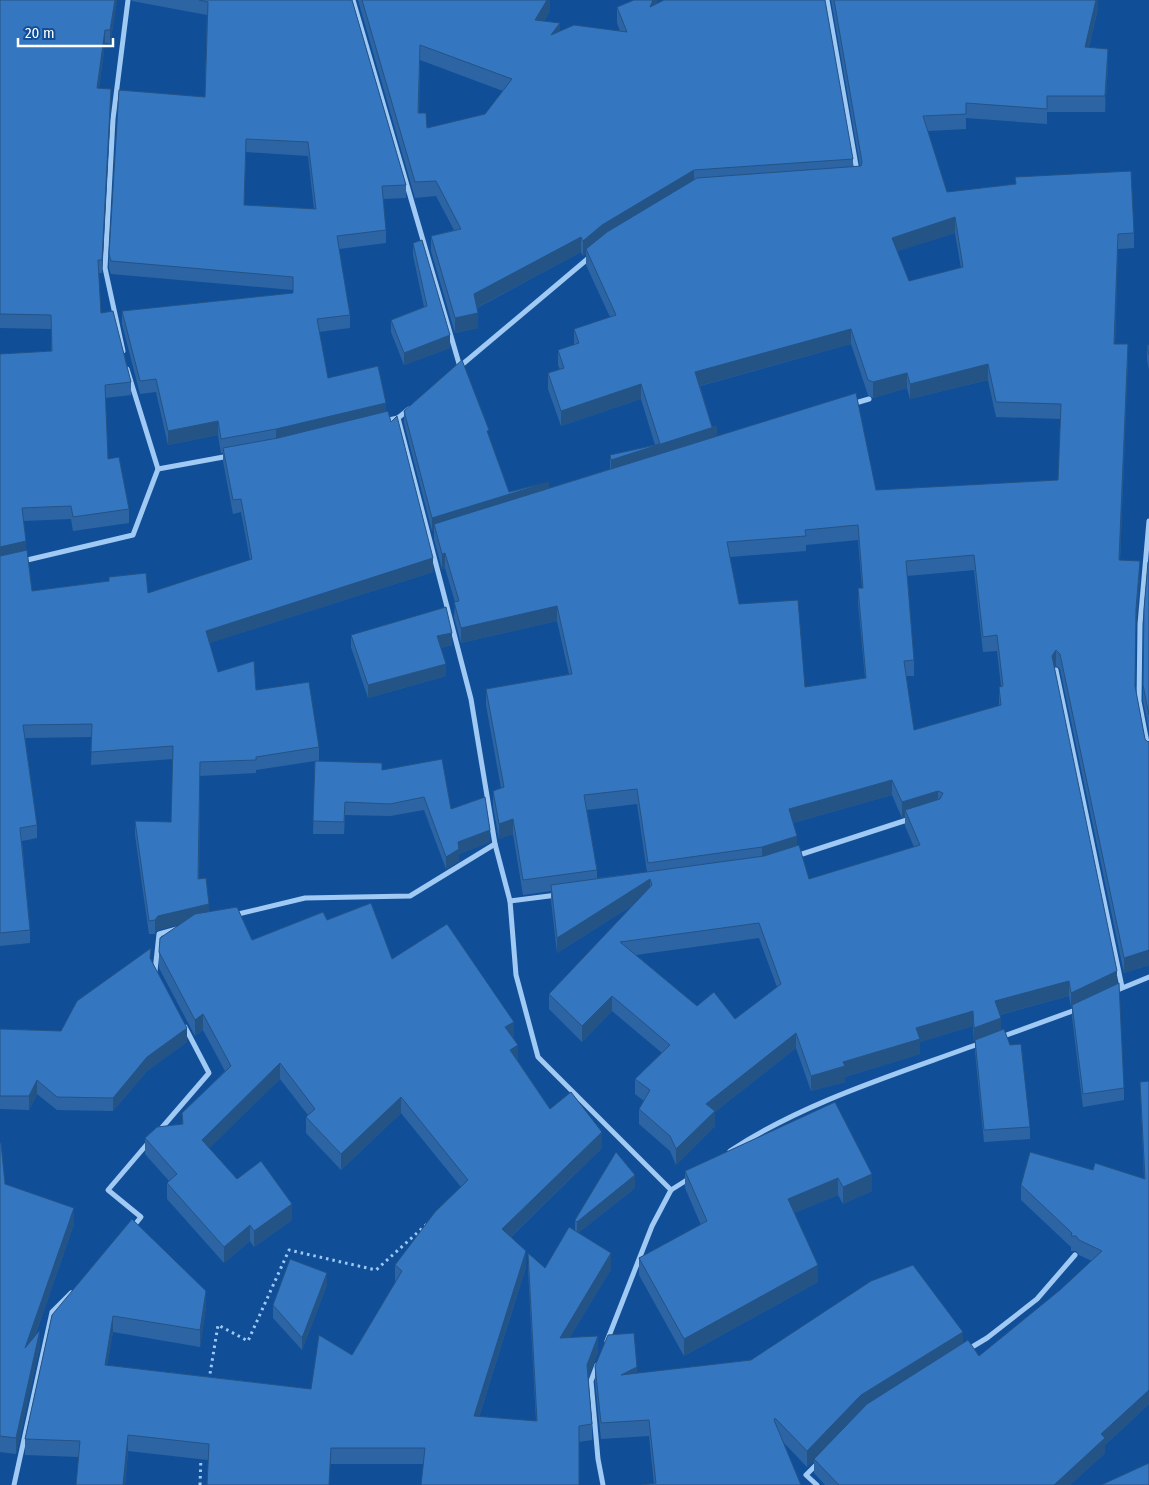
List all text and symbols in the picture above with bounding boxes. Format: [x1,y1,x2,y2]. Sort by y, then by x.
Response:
scale bar [18,15,112,47]
text: 20 m [25,24,55,42]

